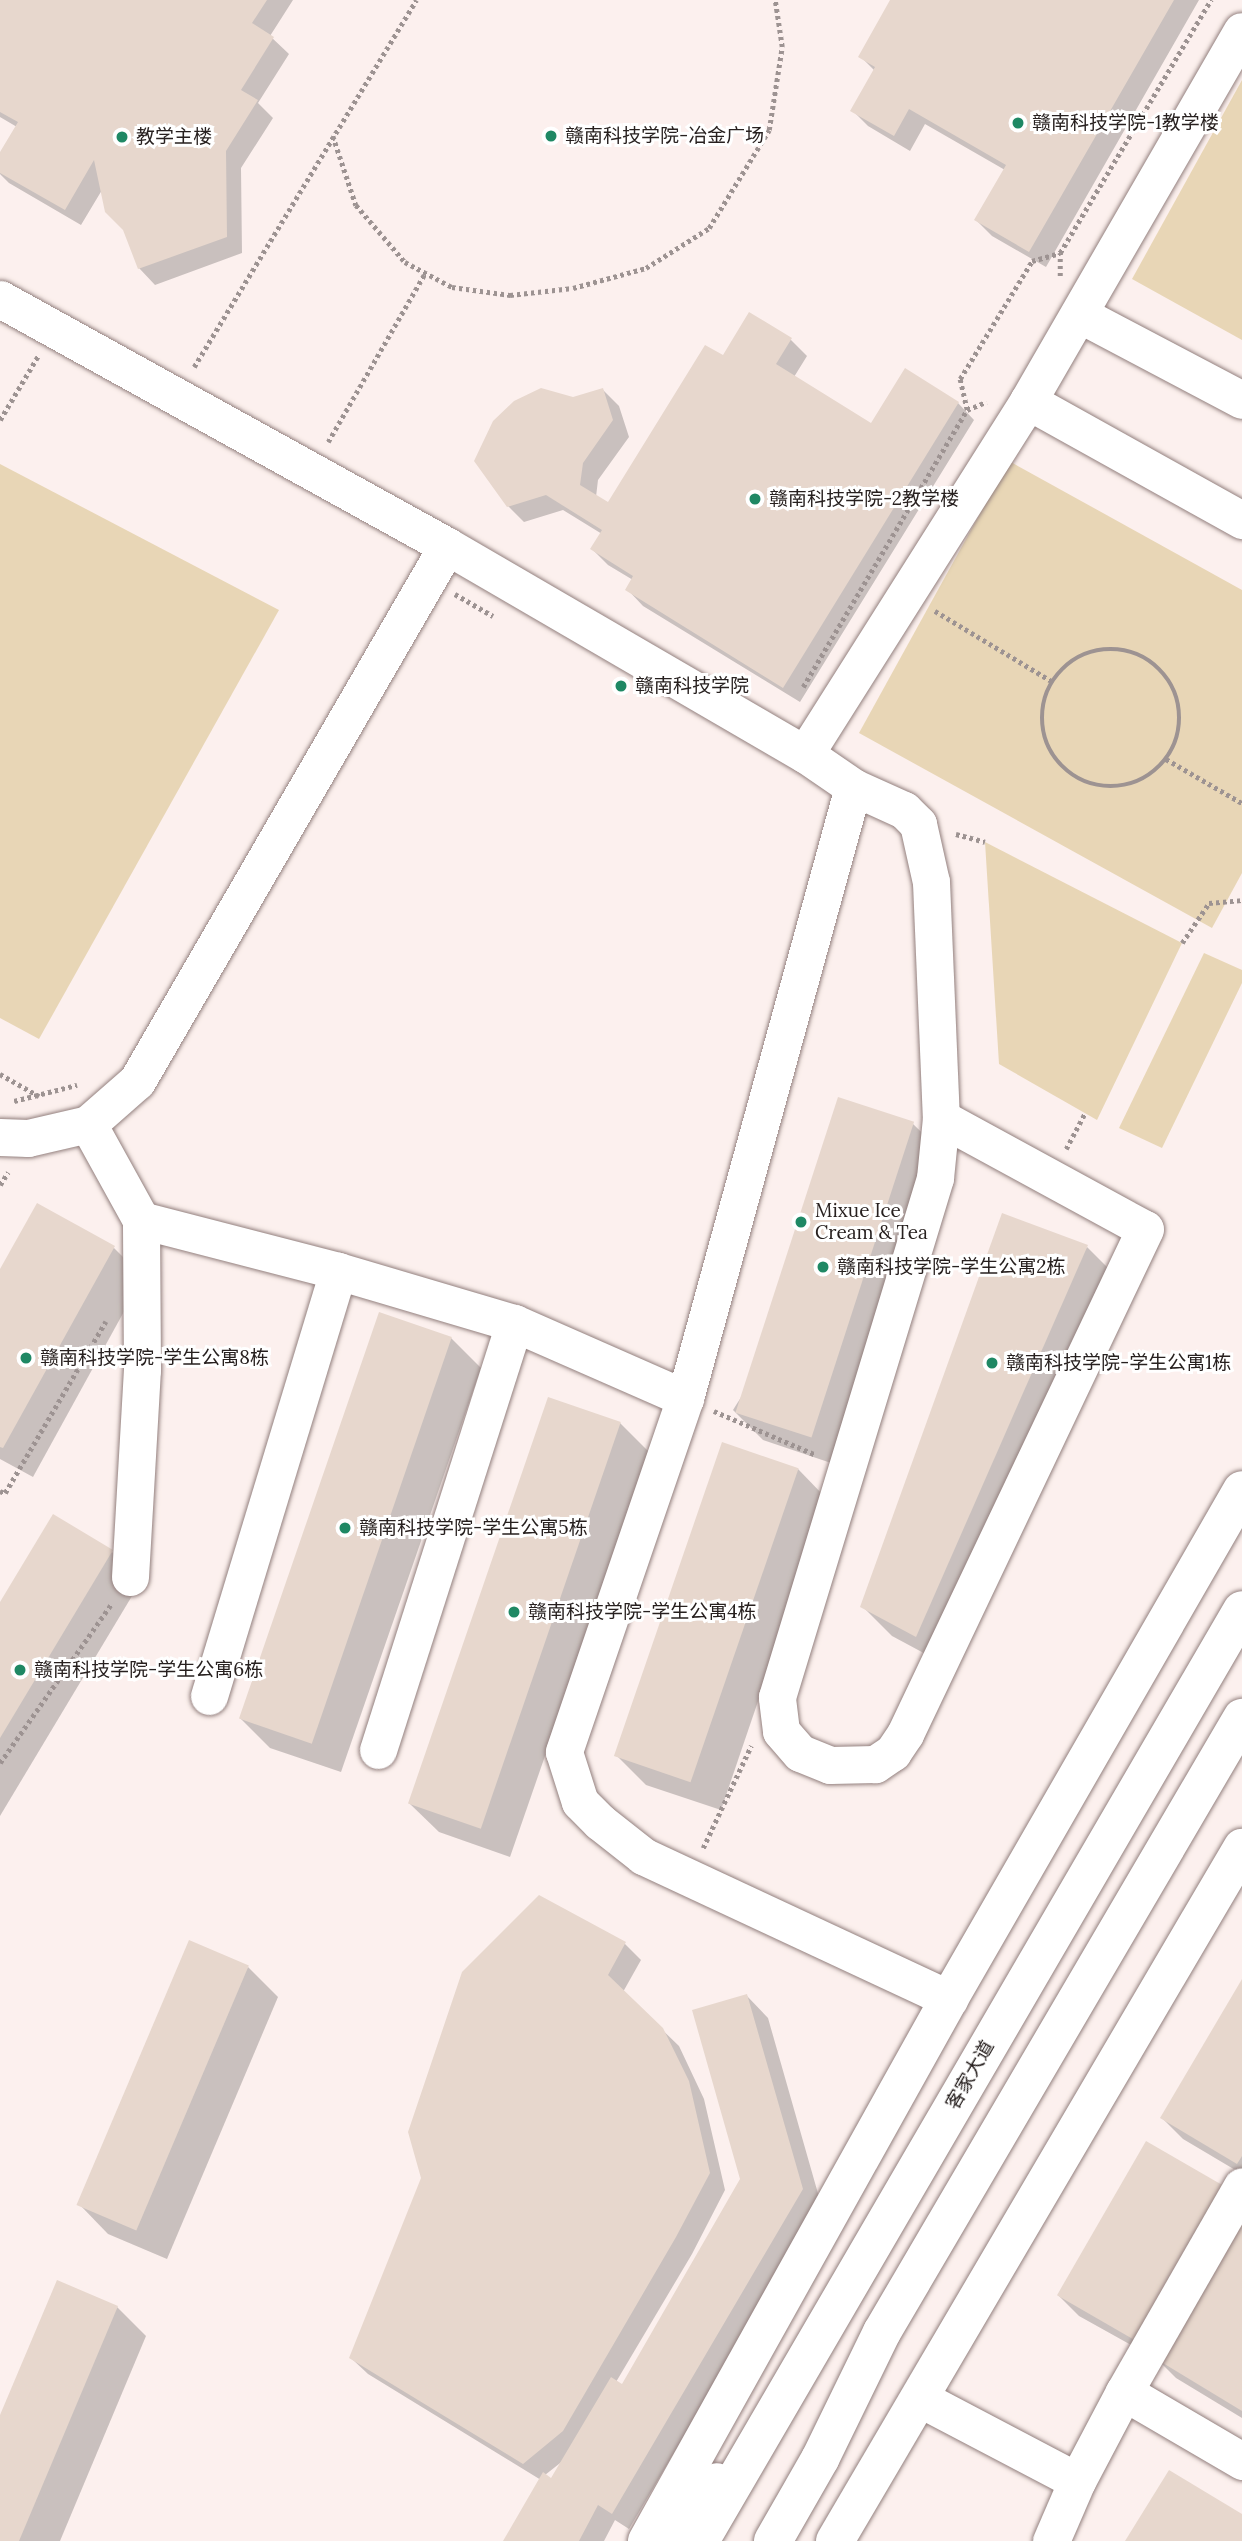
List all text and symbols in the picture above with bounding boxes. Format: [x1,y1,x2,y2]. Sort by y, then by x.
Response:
place label: 赣南科技学院-1教学楼 [1032,112,1219,134]
marker: 赣南科技学院-1教学楼 [1010,115,1026,131]
place label: 赣南科技学院-冶金广场 [565,125,764,147]
place label: 教学主楼 [136,126,212,148]
marker: 赣南科技学院-冶金广场 [543,128,559,144]
marker: 教学主楼 [114,129,130,145]
place label: 赣南科技学院-2教学楼 [769,488,959,510]
marker: 赣南科技学院-2教学楼 [747,491,763,507]
place label: 赣南科技学院 [635,675,749,697]
marker: 赣南科技学院 [613,678,629,694]
place label: Mixue Ice Cream & Tea [815,1200,928,1244]
marker: Mixue Ice Cream & Tea [793,1214,809,1230]
place label: 赣南科技学院-学生公寓2栋 [837,1256,1065,1278]
marker: 赣南科技学院-学生公寓2栋 [815,1259,831,1275]
place label: 赣南科技学院-学生公寓8栋 [40,1347,269,1369]
marker: 赣南科技学院-学生公寓8栋 [18,1350,34,1366]
place label: 赣南科技学院-学生公寓1栋 [1006,1352,1231,1374]
marker: 赣南科技学院-学生公寓1栋 [984,1355,1000,1371]
place label: 赣南科技学院-学生公寓5栋 [359,1517,588,1539]
marker: 赣南科技学院-学生公寓5栋 [337,1520,353,1536]
place label: 赣南科技学院-学生公寓4栋 [528,1601,757,1623]
marker: 赣南科技学院-学生公寓4栋 [506,1604,522,1620]
place label: 赣南科技学院-学生公寓6栋 [34,1659,263,1681]
marker: 赣南科技学院-学生公寓6栋 [12,1662,28,1678]
street label: 客家大道 [941,2036,999,2114]

